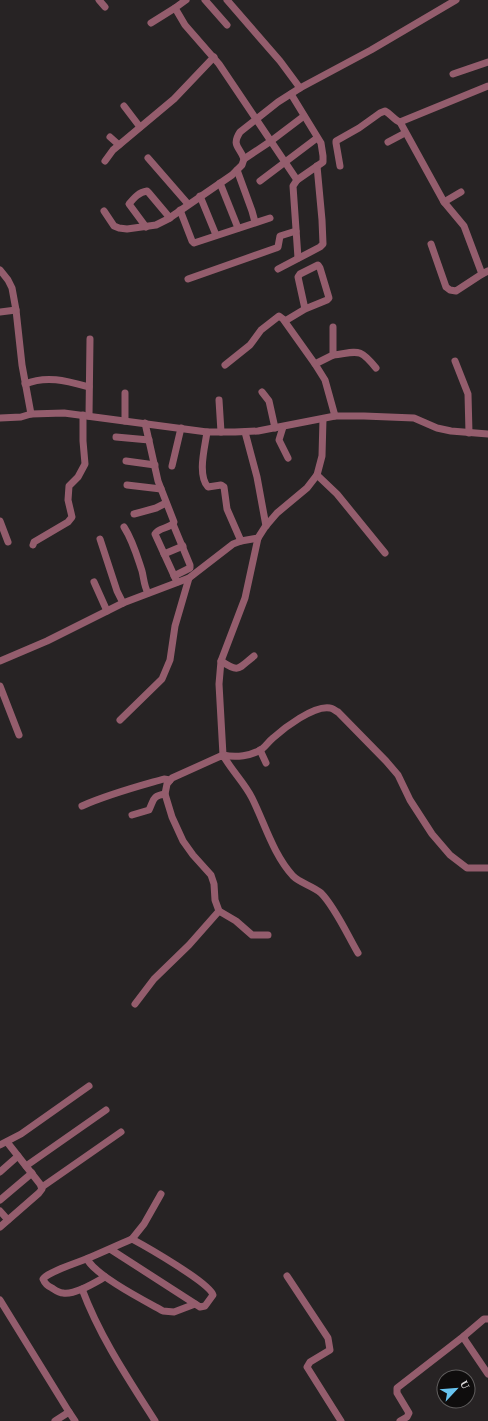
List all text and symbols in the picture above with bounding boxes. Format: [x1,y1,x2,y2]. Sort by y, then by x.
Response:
north arrow [436,1369,476,1409]
text: U [458,1378,472,1391]

